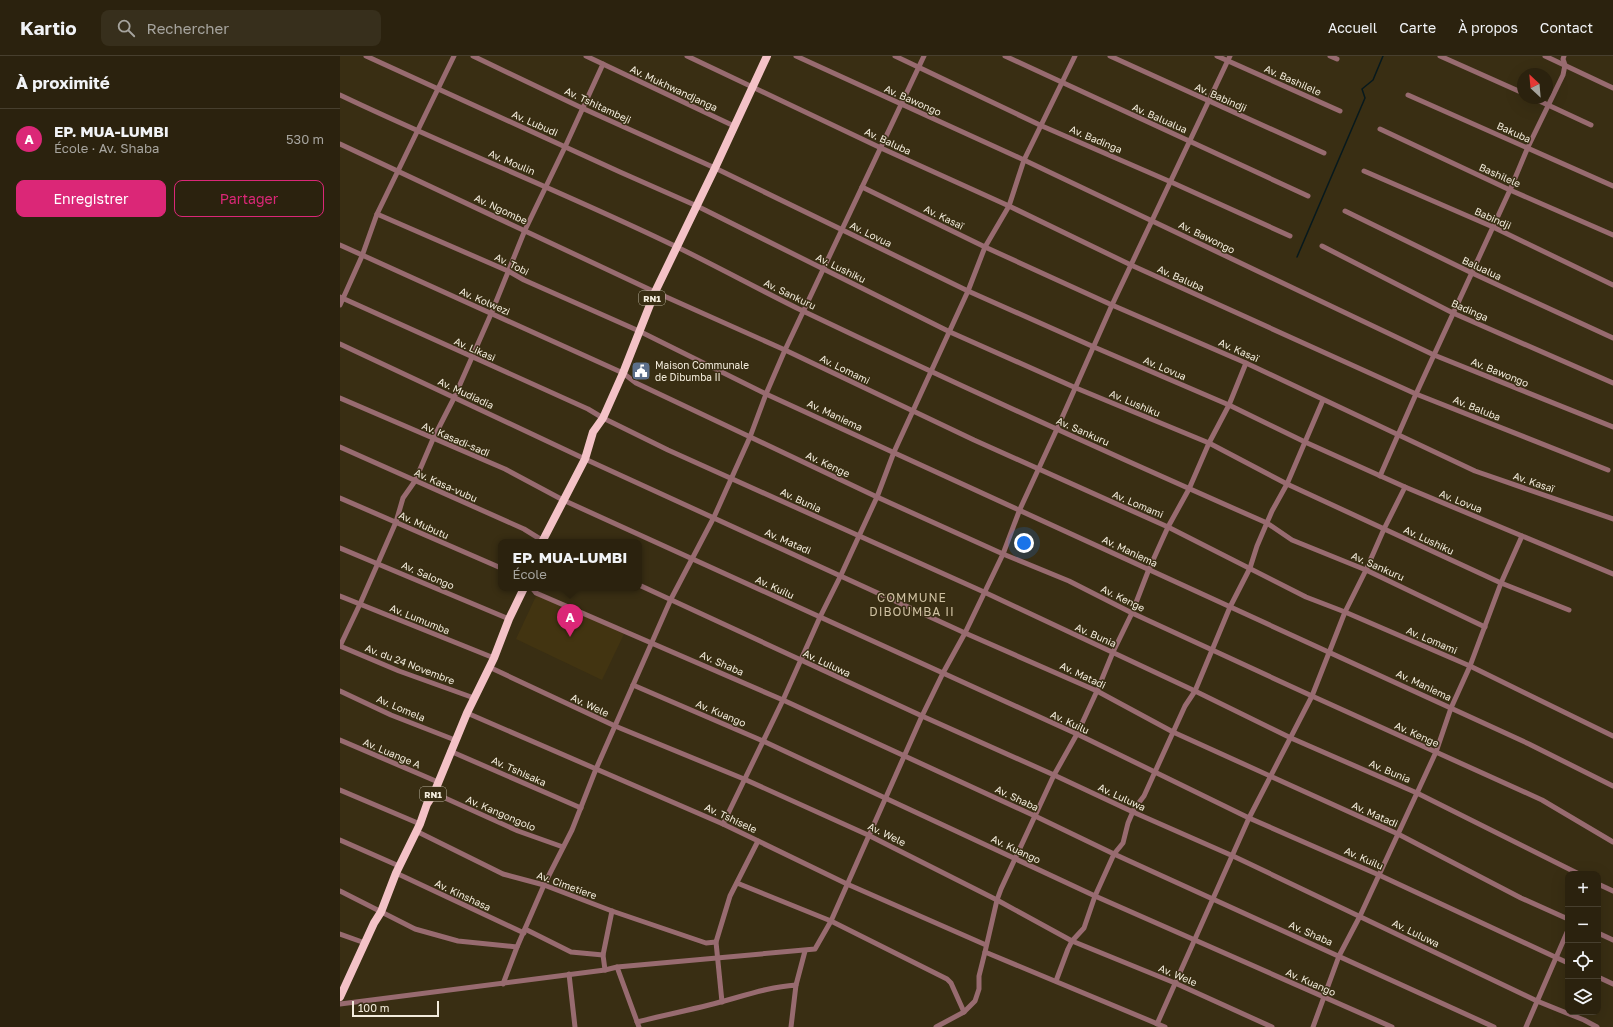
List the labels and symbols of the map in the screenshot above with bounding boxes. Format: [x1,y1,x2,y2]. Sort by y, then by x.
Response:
street label: Av. Mukhwandjanga [628,62,720,114]
street label: Av. Bashilele [1263,62,1323,98]
north arrow [1517,68,1553,104]
street label: Av. Babindji [1193,80,1249,114]
street label: Av. Bawongo [883,82,943,118]
street label: Av. Tshitambeji [563,84,633,126]
street label: Av. Balualua [1131,101,1189,135]
street label: Av. Lubudi [510,108,560,138]
street label: Bakuba [1495,119,1533,145]
street label: Av. Badinga [1068,123,1124,155]
street label: Av. Baluba [863,125,913,157]
street label: Av. Moulin [487,147,537,177]
street label: Bashilele [1477,161,1523,190]
street label: Av. Ngombe [473,191,530,227]
street label: Av. Kasaï [922,202,966,232]
street label: Babindji [1473,205,1513,231]
street label: Av. Bawongo [1177,218,1237,256]
street label: Av. Lovua [848,219,894,249]
street label: Av. Tobi [493,251,531,277]
street label: Av. Lushiku [814,251,868,285]
street label: Balualua [1460,254,1504,282]
street label: Av. Baluba [1156,262,1206,294]
street label: Av. Sankuru [762,276,818,312]
street label: Av. Kolwezi [458,285,512,317]
road number: RN1 [639,291,665,305]
street label: Badinga [1450,297,1490,323]
street label: Av. Likasi [452,335,498,363]
street label: Av. Kasaï [1217,336,1261,364]
street label: Av. Lomami [818,352,872,386]
street label: Av. Lovua [1142,354,1188,382]
street label: Av. Bawongo [1469,355,1531,389]
place label: Maison Communale de Dibumba II [655,359,749,383]
public building icon: Maison Communale de Dibumba II [630,360,652,382]
street label: Av. Mudiadia [436,375,496,411]
street label: Av. Lushiku [1108,387,1162,419]
street label: Av. Baluba [1452,393,1502,423]
street label: Av. Maniema [805,397,865,433]
street label: Av. Sankuru [1055,414,1111,448]
street label: Av. Kasadi-sadi [420,419,492,459]
street label: Av. Kenge [804,449,852,479]
street label: Av. Kasa-vubu [413,466,479,504]
street label: Av. Kasaï [1512,469,1556,495]
street label: Av. Bunia [779,485,823,515]
street label: Av. Lovua [1438,487,1484,515]
street label: Av. Lomami [1111,488,1165,520]
street label: Av. Mubutu [397,509,451,541]
street label: Av. Lushiku [1402,523,1456,557]
street label: Av. Matadi [763,526,813,556]
your location [1014,533,1034,553]
street label: Av. Maniema [1100,533,1160,569]
street label: Av. Sankuru [1350,549,1406,583]
street label: Av. Salongo [400,559,456,591]
street label: Av. Kuilu [754,573,796,601]
street label: Av. Kenge [1099,582,1147,614]
district label: COMMUNE DIBOUMBA II [869,590,955,619]
street label: Av. Lumumba [388,602,452,636]
pin: A [557,604,583,637]
street label: Av. Bunia [1074,621,1118,649]
street label: Av. Lomami [1405,624,1459,656]
street label: Av. du 24 Novembre [364,641,457,687]
street label: Av. Luluwa [801,647,853,679]
street label: Av. Shaba [698,648,746,678]
street label: Av. Matadi [1058,659,1108,691]
street label: Av. Maniema [1394,667,1454,703]
street label: Av. Wele [569,691,611,719]
street label: Av. Lomela [375,692,427,724]
street label: Av. Kuango [694,697,748,729]
street label: Av. Kuilu [1049,708,1091,736]
street label: Av. Kenge [1393,719,1441,749]
street label: Av. Luange A [362,736,423,771]
street label: Av. Tshisaka [490,754,548,788]
street label: Av. Bunia [1367,757,1413,785]
street label: Av. Luluwa [1096,781,1148,813]
street label: Av. Shaba [993,783,1041,813]
road number: RN1 [420,787,446,801]
street label: Av. Kangongolo [464,793,538,833]
street label: Av. Matadi [1350,799,1400,829]
street label: Av. Tshisele [703,801,759,835]
street label: Av. Wele [866,820,908,848]
street label: Av. Kuango [989,832,1043,866]
street label: Av. Kuilu [1343,844,1385,872]
street label: Av. Cimetiere [535,869,599,901]
street label: Av. Kinshasa [433,877,493,913]
street label: Av. Luluwa [1390,916,1442,950]
street label: Av. Shaba [1287,918,1335,948]
street label: Av. Wele [1157,962,1199,989]
street label: Av. Kuango [1284,966,1338,998]
scale bar [352,999,439,1018]

